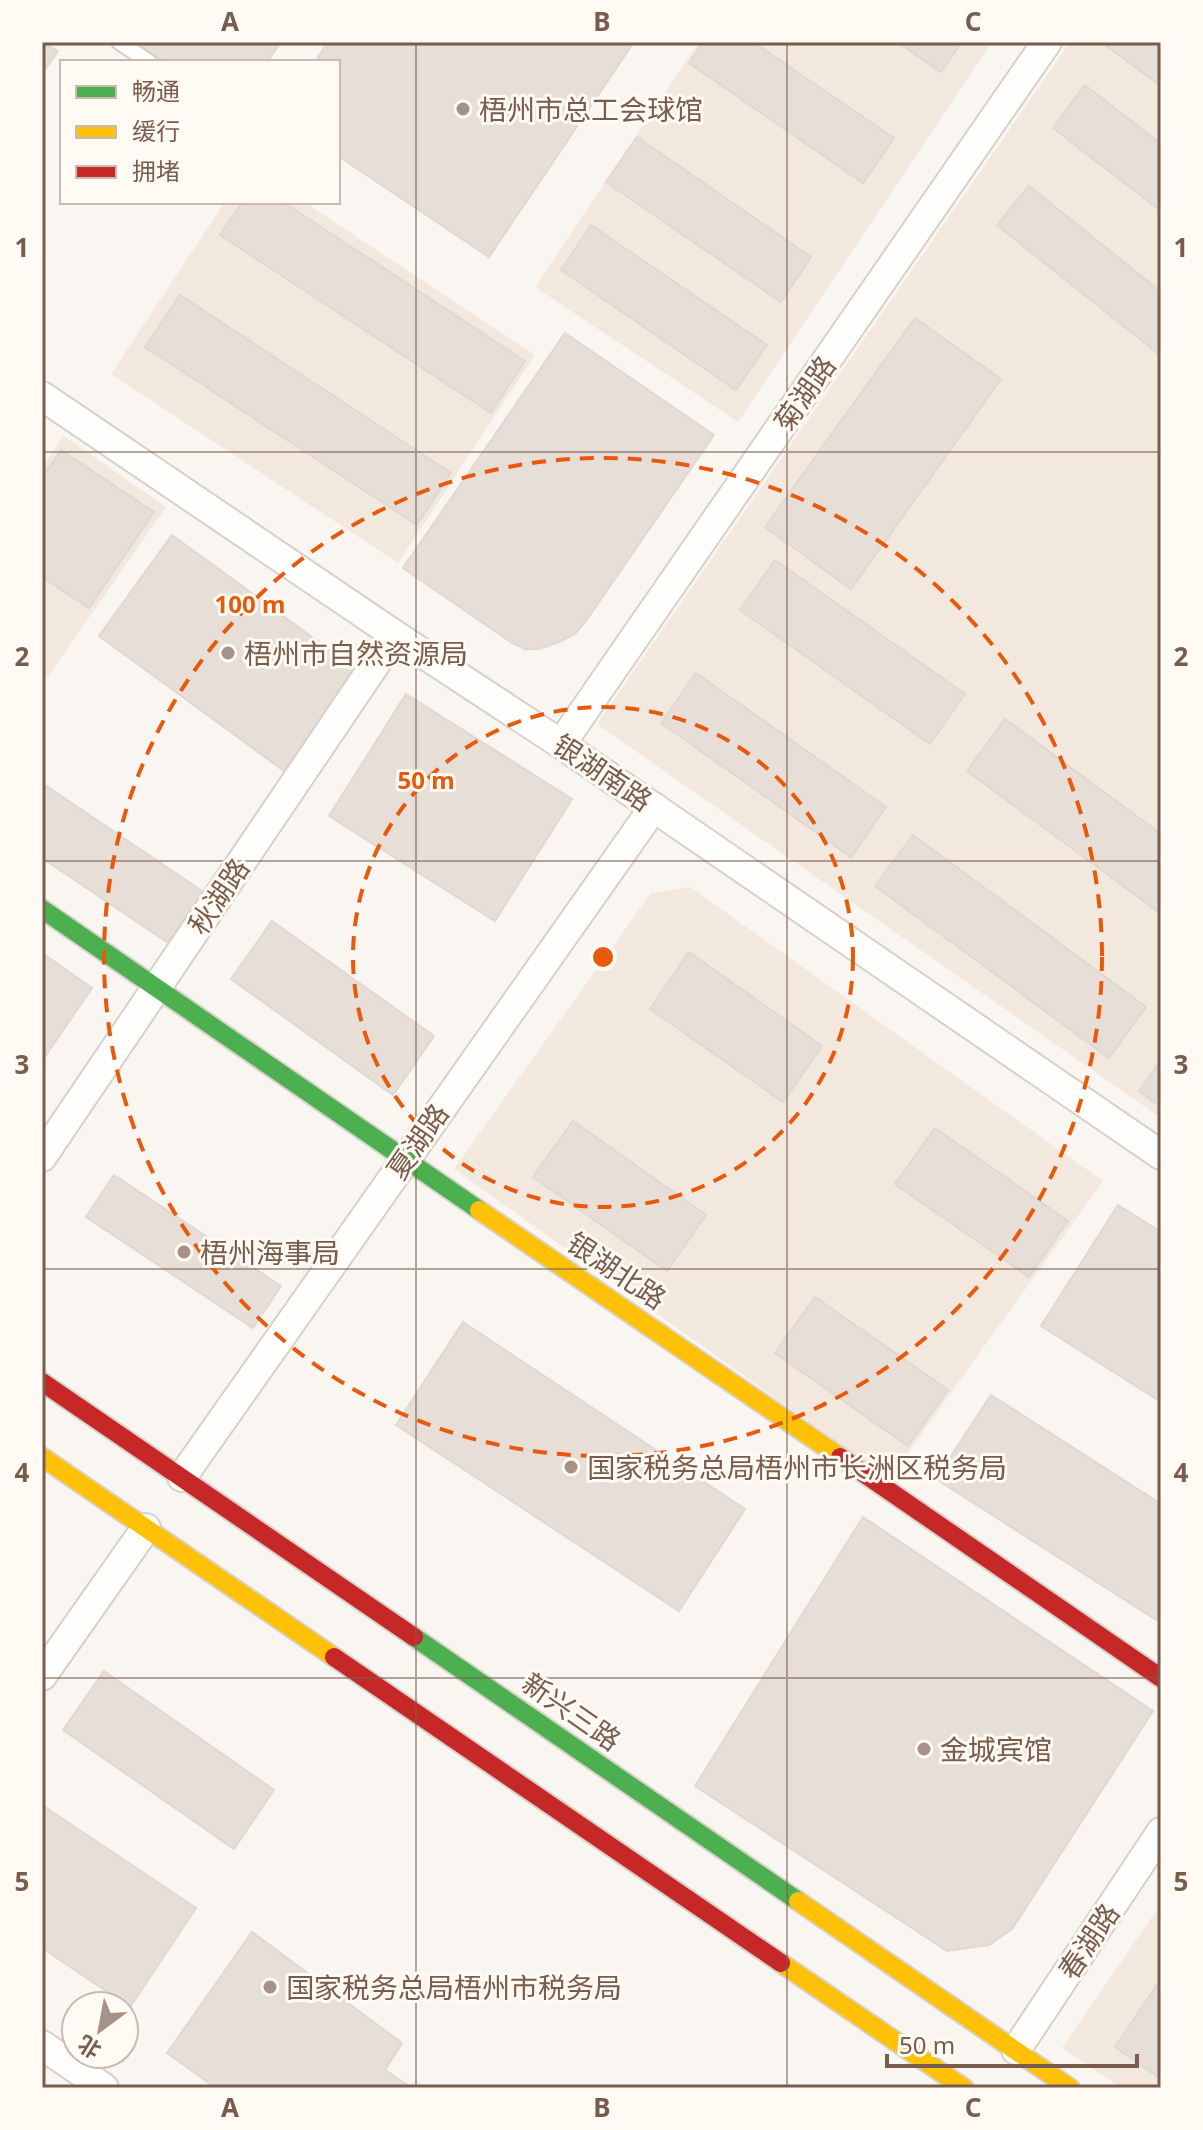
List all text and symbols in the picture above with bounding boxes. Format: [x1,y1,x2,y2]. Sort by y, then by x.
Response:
text: A [221,3,239,39]
text: B [593,3,611,39]
text: C [965,3,981,39]
legend [60,60,340,204]
text: 畅通 [132,74,180,107]
place label: 梧州市总工会球馆 [479,90,703,128]
marker: 梧州市总工会球馆 [454,100,472,118]
text: 缓行 [132,114,180,147]
text: 拥堵 [132,154,180,187]
text: 1 [15,229,29,265]
text: 1 [1174,229,1188,265]
street label: 菊湖路 [764,348,844,438]
text: 100 m [215,587,285,620]
place label: 梧州市自然资源局 [244,634,468,672]
text: 2 [15,638,30,674]
text: 2 [1174,638,1189,674]
marker: 梧州市自然资源局 [219,644,237,662]
street label: 银湖南路 [546,725,660,819]
text: 50 m [397,763,455,796]
street label: 秋湖路 [179,851,257,941]
centre of rings [589,943,617,971]
text: 3 [15,1046,29,1082]
text: 3 [1174,1046,1188,1082]
street label: 夏湖路 [377,1096,457,1186]
street label: 银湖北路 [560,1223,674,1317]
place label: 梧州海事局 [200,1233,340,1271]
marker: 梧州海事局 [175,1243,193,1261]
place label: 国家税务总局梧州市长洲区税务局 [587,1448,1007,1486]
text: 4 [15,1454,30,1490]
text: 4 [1174,1454,1189,1490]
marker: 国家税务总局梧州市长洲区税务局 [562,1458,580,1476]
street label: 新兴三路 [515,1663,629,1759]
place label: 金城宾馆 [940,1730,1052,1768]
marker: 金城宾馆 [915,1740,933,1758]
text: 5 [15,1863,29,1899]
text: 5 [1174,1863,1188,1899]
street label: 春湖路 [1049,1896,1127,1986]
place label: 国家税务总局梧州市税务局 [286,1968,622,2006]
marker: 国家税务总局梧州市税务局 [261,1978,279,1996]
north arrow [60,1990,140,2070]
scale bar [887,2018,1137,2068]
text: 50 m [899,2028,955,2061]
text: 北 [72,2029,106,2066]
text: A [221,2089,239,2125]
text: B [593,2089,611,2125]
text: C [965,2089,981,2125]

